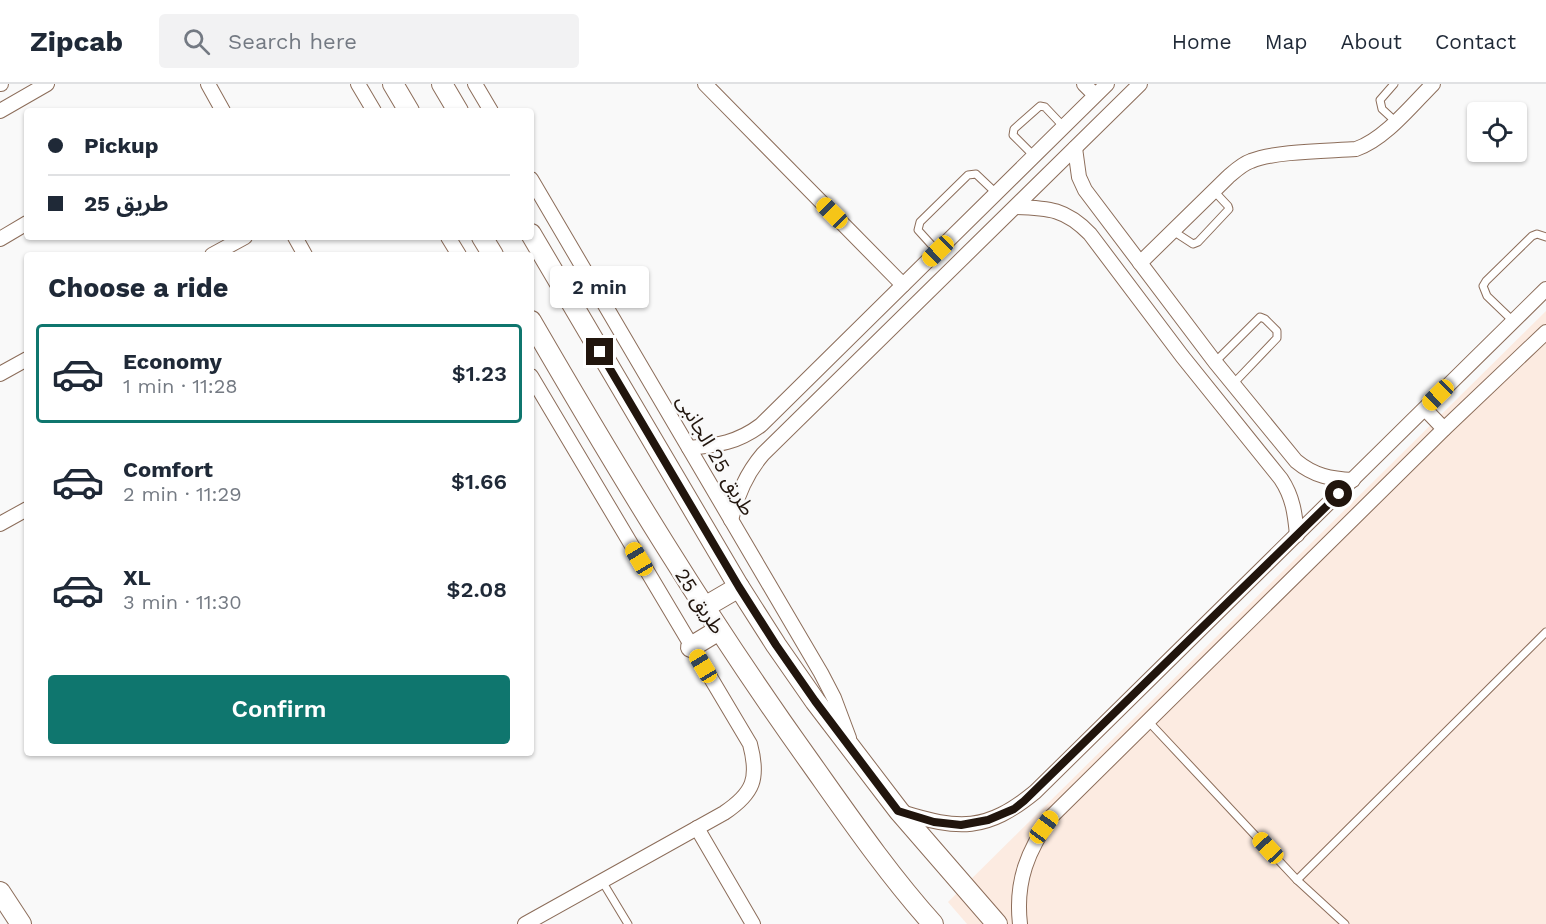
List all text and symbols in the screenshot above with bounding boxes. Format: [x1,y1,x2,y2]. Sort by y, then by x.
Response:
search box [159,14,579,68]
text: Zipcab [30,25,123,58]
icon: search [180,25,213,58]
text: Search here [228,29,357,54]
text: Home [1172,29,1232,54]
text: Map [1265,29,1308,54]
text: About [1341,29,1402,54]
text: Contact [1435,29,1516,54]
map controls [1467,102,1527,162]
button: locate [1467,102,1527,162]
text: Pickup [84,133,159,158]
text: طريق 25 [84,191,168,216]
car [813,194,851,232]
car [919,232,957,270]
callout: 2 min [550,265,650,307]
text: Choose a ride [48,272,228,304]
text: 2 min [572,275,627,299]
route end [586,338,613,365]
icon: car [51,347,105,401]
text: Economy [123,349,222,374]
text: $1.23 [452,361,507,386]
text: 1 min · 11:28 [123,374,238,398]
car [1419,376,1457,414]
street label: طريق 25 الجانبى [671,390,760,520]
icon: car [51,455,105,509]
text: Comfort [123,457,213,482]
text: $1.66 [451,469,507,494]
route start [1325,480,1352,507]
text: 2 min · 11:29 [123,482,242,506]
car [622,539,656,579]
icon: car [51,563,105,617]
street label: طريق 25 [669,564,730,639]
text: XL [123,565,151,590]
text: $2.08 [446,577,507,602]
text: 3 min · 11:30 [123,590,242,614]
car [686,646,720,686]
button: Confirm [48,675,510,744]
car [1026,807,1062,847]
car [1249,829,1287,867]

